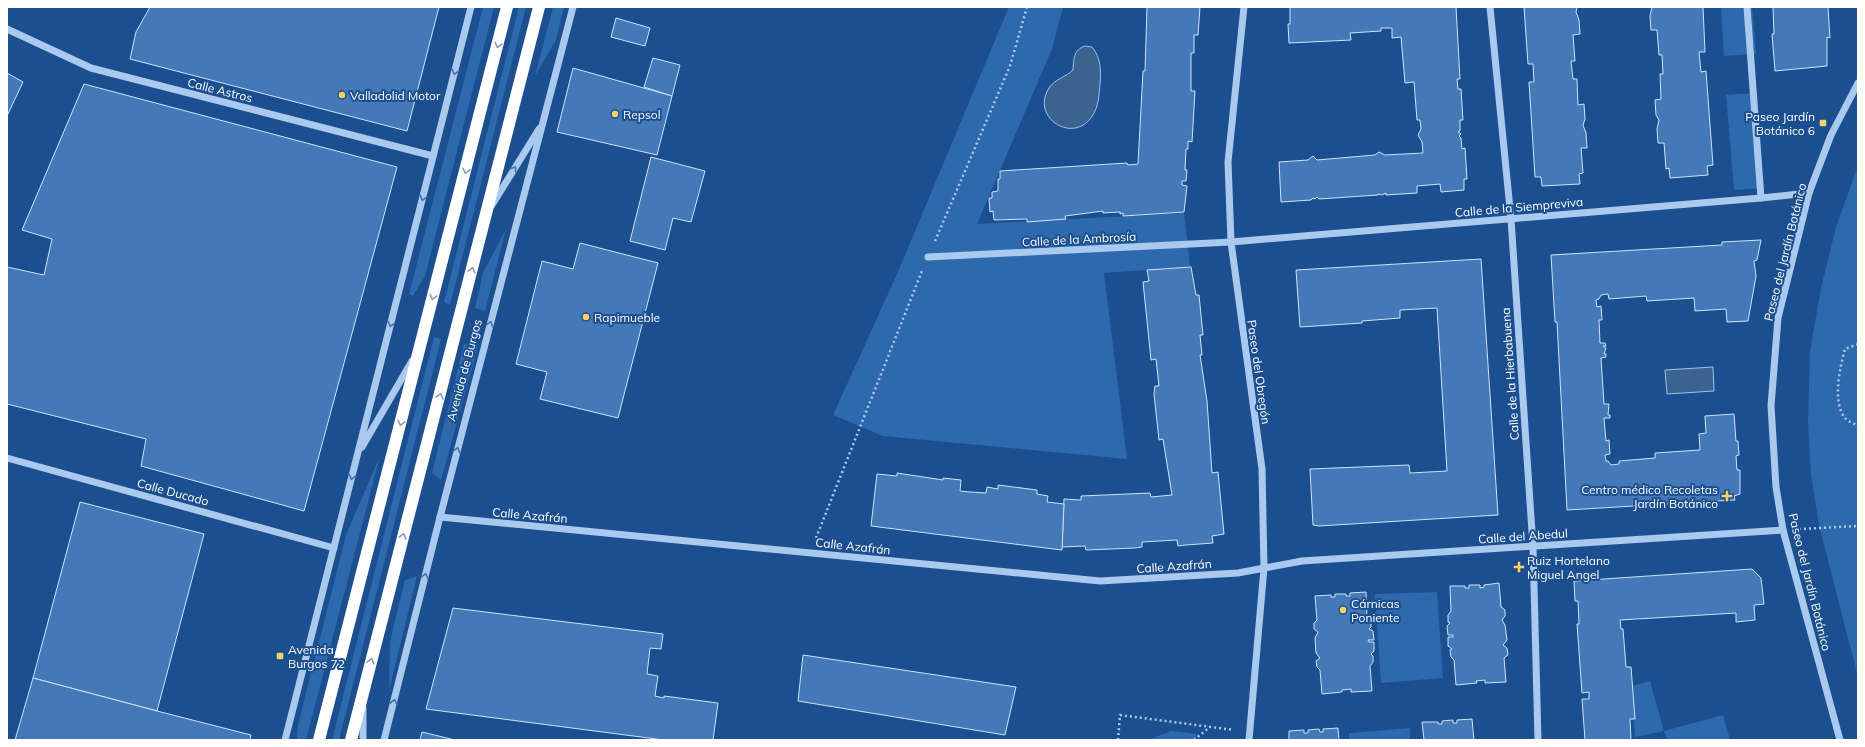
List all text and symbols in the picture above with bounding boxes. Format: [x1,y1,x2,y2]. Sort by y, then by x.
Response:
one-way arrow [494,42,502,48]
one-way arrow [451,68,460,75]
street label: Calle Astros [186,75,254,105]
place label: Valladolid Motor [350,88,441,103]
marker: Valladolid Motor [337,90,347,100]
place label: Repsol [623,107,661,122]
marker: Repsol [610,109,620,119]
place label: Paseo Jardín Botánico 6 [1745,109,1815,138]
marker: Paseo Jardín Botánico 6 [1818,118,1828,128]
one-way arrow [509,166,517,173]
one-way arrow [462,168,470,174]
street label: Paseo del Jardín Botánico [1761,181,1809,322]
one-way arrow [419,194,428,201]
street label: Calle de la Siempreviva [1454,194,1584,220]
street label: Calle de la Ambrosía [1022,229,1136,249]
one-way arrow [467,267,476,274]
one-way arrow [430,293,438,300]
street label: Calle de la Hierbabuena [1498,307,1522,441]
place label: Rapimueble [594,310,660,325]
marker: Rapimueble [581,312,591,322]
street label: Avenida de Burgos [443,317,485,423]
street label: Paseo del Obregón [1244,319,1274,425]
one-way arrow [387,321,395,327]
one-way arrow [485,321,494,328]
one-way arrow [435,393,443,399]
one-way arrow [398,419,406,426]
one-way arrow [452,447,461,454]
one-way arrow [348,473,357,480]
street label: Calle Ducado [136,475,211,509]
place label: Centro médico Recoletas Jardín Botánico [1581,482,1718,511]
marker: Centro médico Recoletas Jardín Botánico [1721,490,1733,502]
street label: Calle Azafrán [492,504,568,526]
street label: Paseo del Jardín Botánico [1786,512,1834,653]
street label: Calle del Abedul [1478,525,1568,547]
one-way arrow [399,532,407,539]
street label: Calle Azafrán [815,535,891,557]
place label: Ruiz Hortelano Miguel Angel [1527,553,1610,582]
street label: Calle Azafrán [1136,556,1212,576]
marker: Ruiz Hortelano Miguel Angel [1514,562,1524,572]
one-way arrow [421,573,429,579]
place label: Cárnicas Poniente [1351,596,1400,625]
marker: Cárnicas Poniente [1338,605,1348,615]
place label: Avenida Burgos 72 [288,642,345,671]
marker: Avenida Burgos 72 [275,651,285,661]
one-way arrow [366,658,374,665]
one-way arrow [389,699,398,706]

